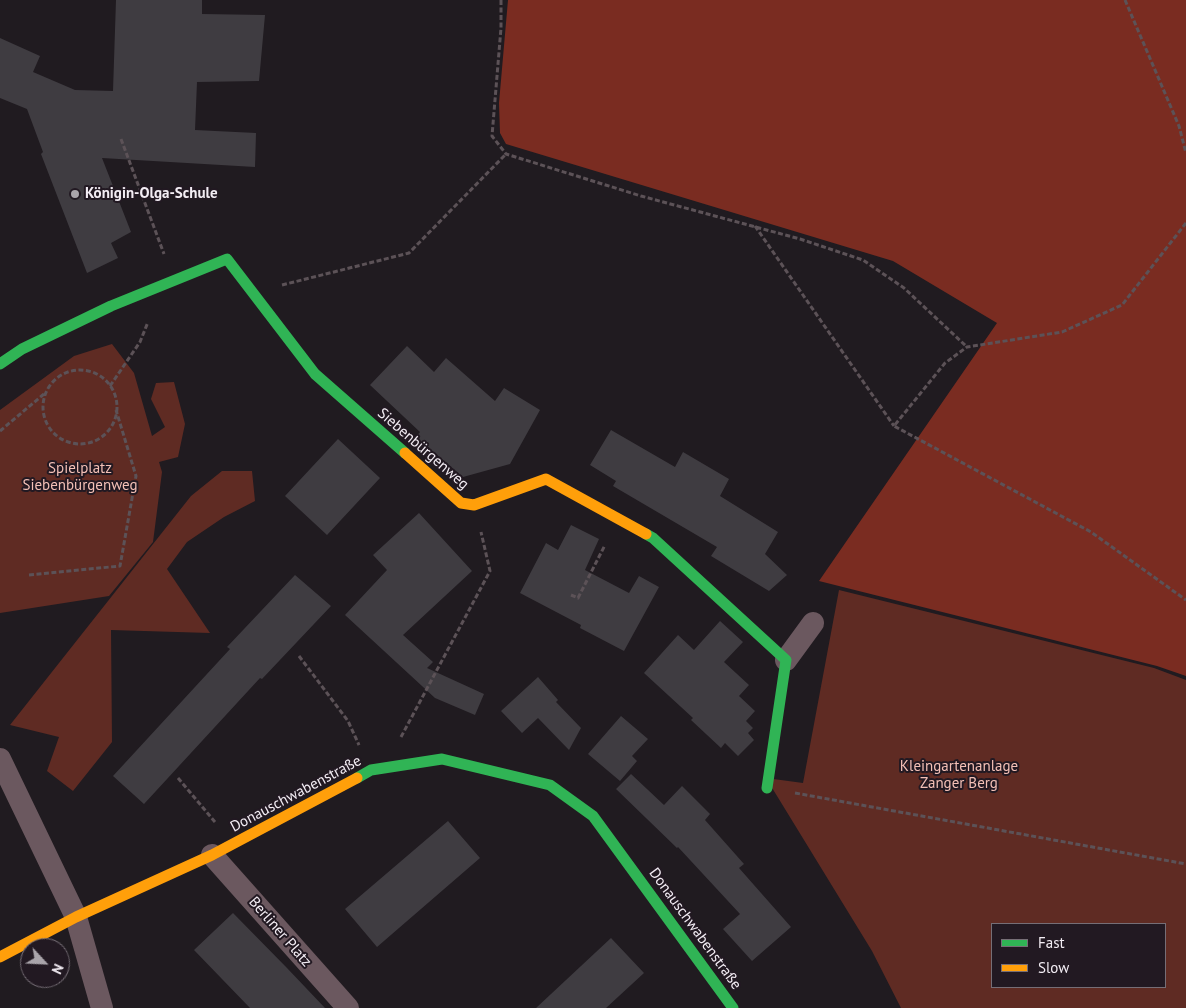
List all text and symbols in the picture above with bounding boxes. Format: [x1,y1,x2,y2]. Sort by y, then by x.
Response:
place label: Königin-Olga-Schule [85,185,218,203]
marker: Königin-Olga-Schule [69,188,81,200]
street label: Siebenbürgenweg [374,404,472,494]
park label: Spielplatz Siebenbürgenweg [22,460,138,495]
street label: Donauschwabenstraße [227,752,365,836]
park label: Kleingartenanlage Zanger Berg [900,758,1018,793]
street label: Donauschwabenstraße [645,865,745,993]
street label: Berliner Platz [245,893,315,971]
legend [991,923,1166,988]
text: Fast [1038,933,1065,952]
north arrow [20,938,70,988]
text: Slow [1038,958,1069,977]
text: N [48,961,68,977]

